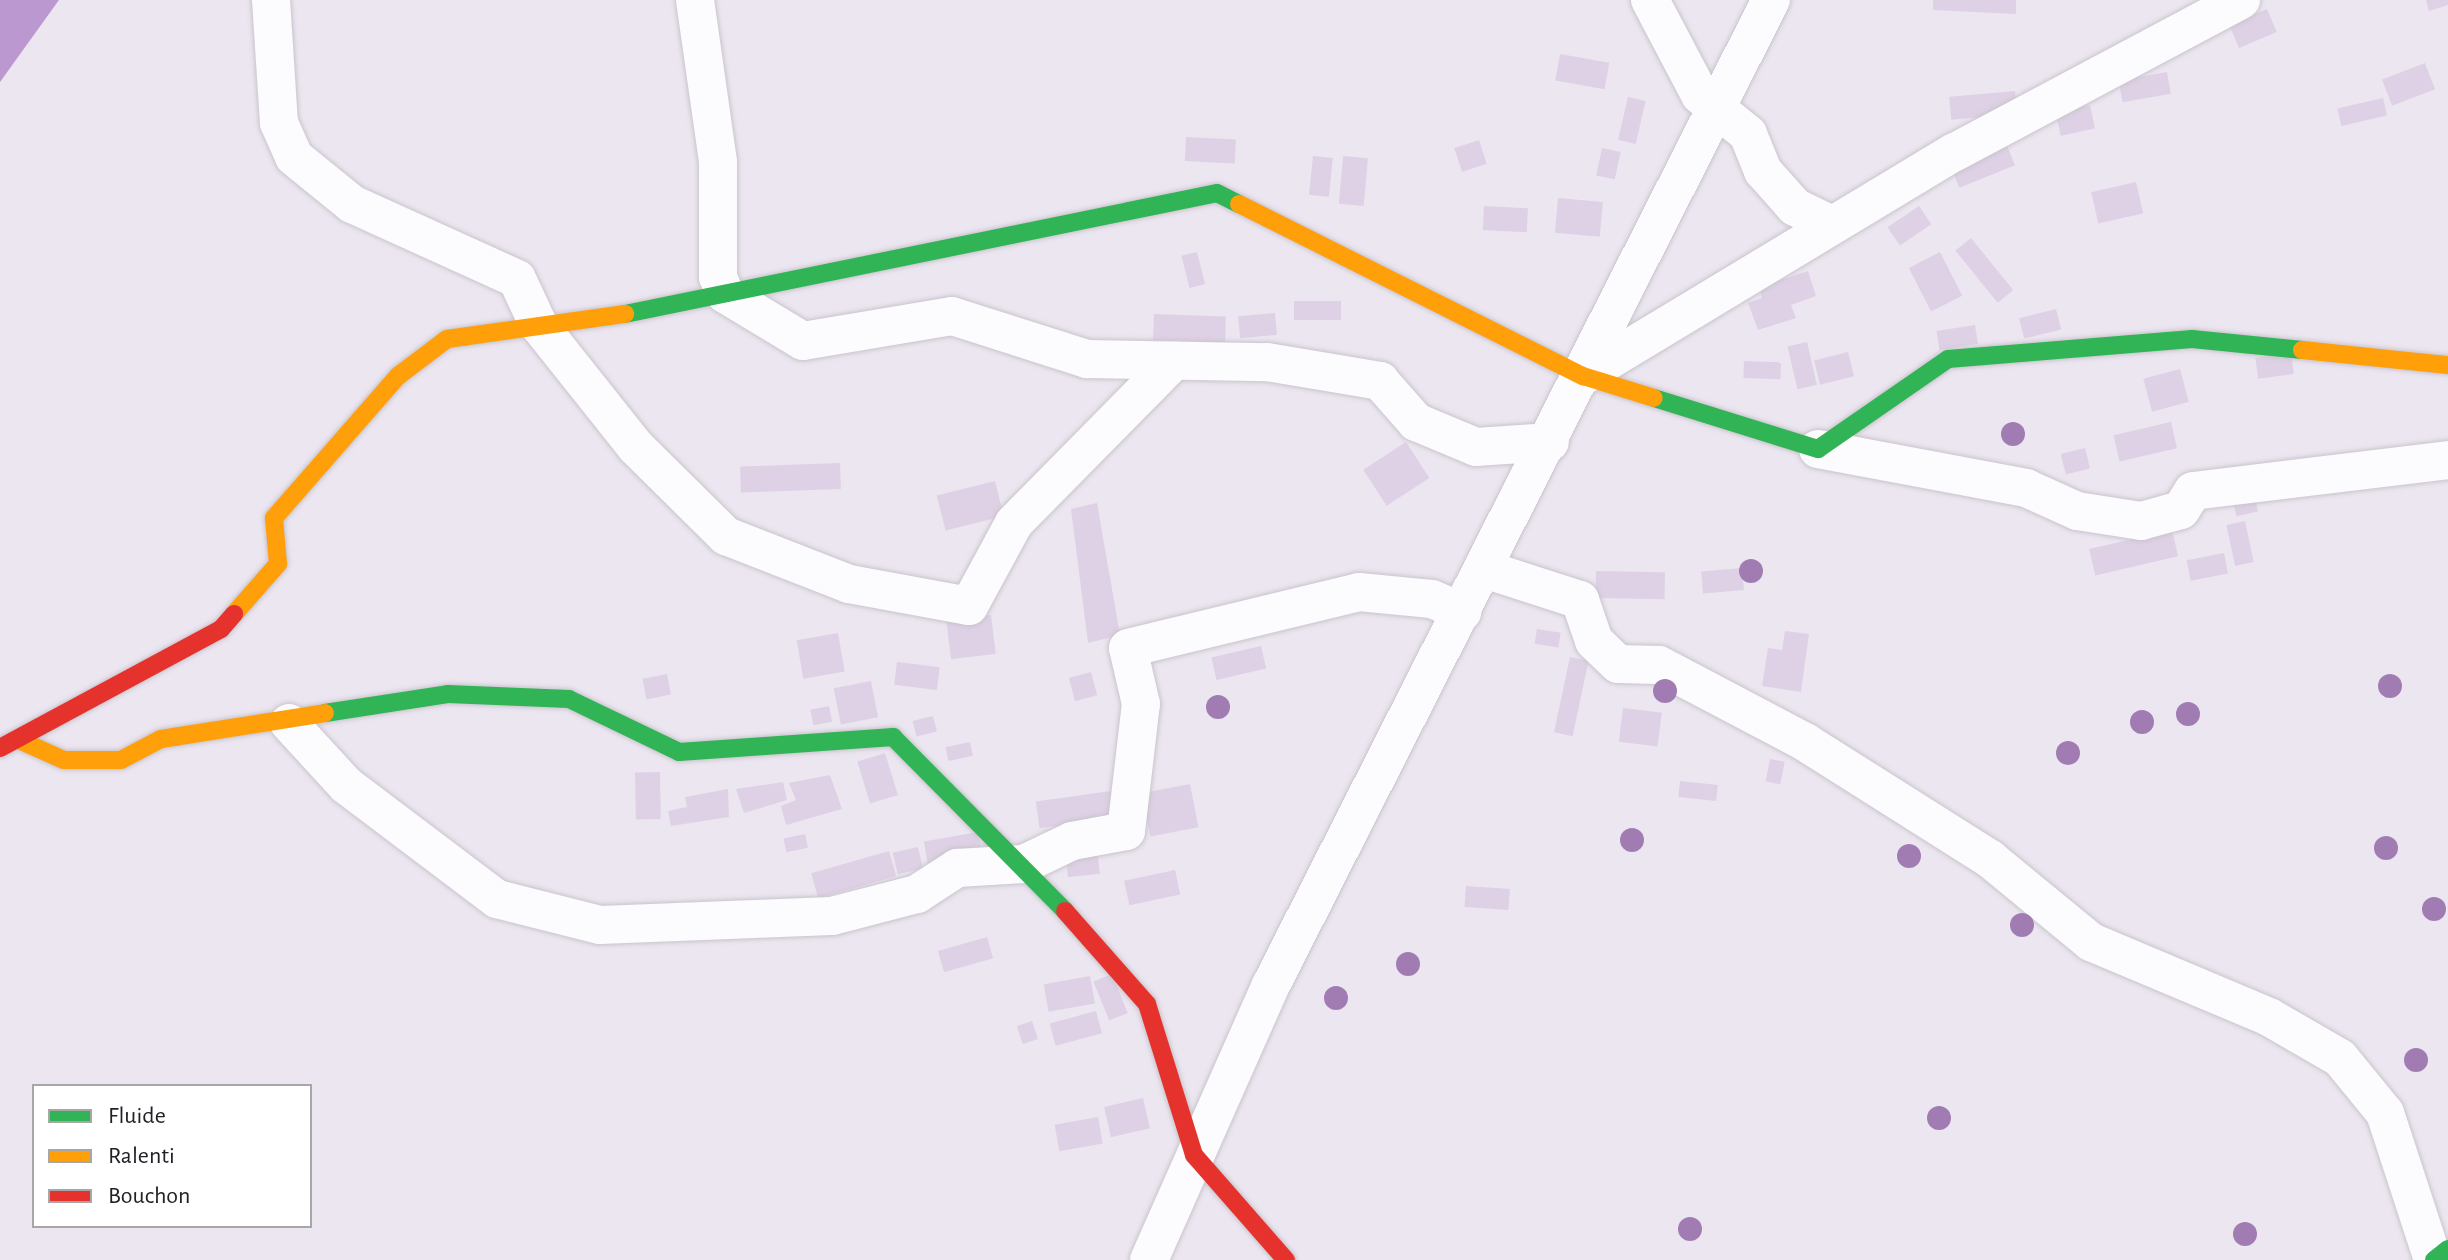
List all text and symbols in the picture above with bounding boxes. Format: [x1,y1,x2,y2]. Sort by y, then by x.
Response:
legend [32,1084,312,1228]
text: Fluide [108,1104,166,1128]
text: Ralenti [108,1144,175,1168]
text: Bouchon [108,1184,190,1208]

